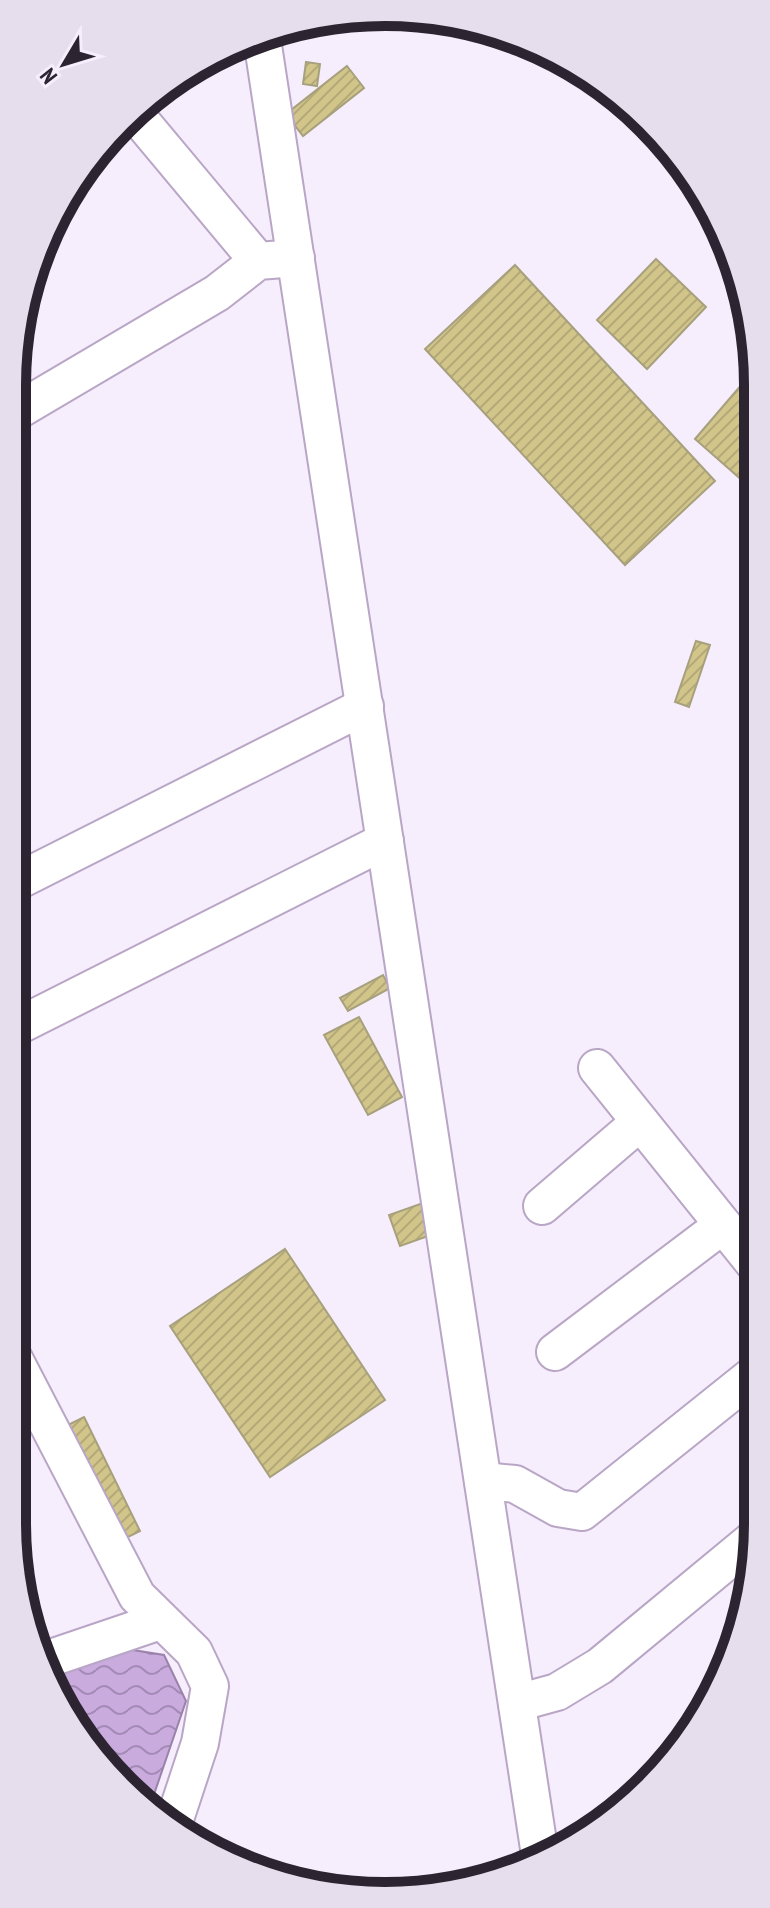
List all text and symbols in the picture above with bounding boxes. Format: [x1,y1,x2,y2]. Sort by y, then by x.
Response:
north arrow [24,24,104,104]
text: N [34,63,63,90]

